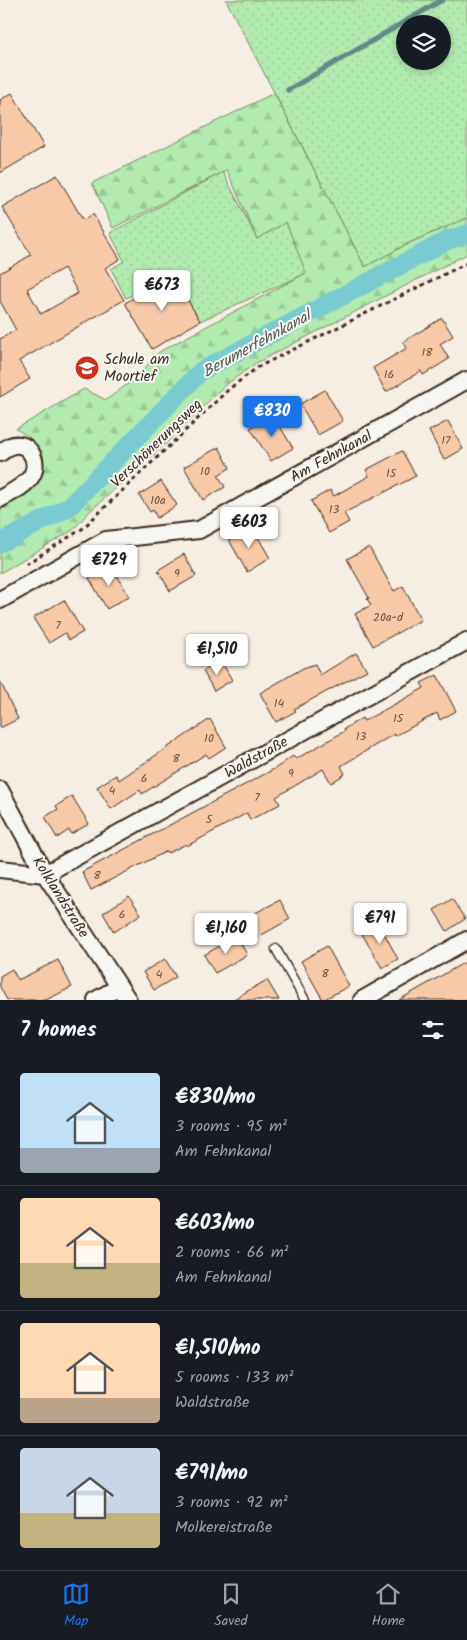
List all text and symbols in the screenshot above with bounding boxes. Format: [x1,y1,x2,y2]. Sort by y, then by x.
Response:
map controls [396,15,451,70]
button: layers [396,15,451,70]
pin: €673 [132,270,192,312]
text: €673 [144,273,180,298]
water label: Berumerfehnkanal [198,303,318,385]
house number: 18 [422,343,433,362]
place label: Schule am Moortief [104,348,169,389]
school or university icon: Schule am Moortief [74,355,100,381]
house number: 16 [384,365,394,384]
street label: Verschönerungsweg [105,393,208,494]
pin: €830 [242,396,302,438]
text: €830 [254,399,290,424]
street label: Am Fehnkanal [286,424,377,489]
house number: 17 [441,431,451,450]
house number: 10 [200,462,210,481]
house number: 15 [386,464,398,483]
house number: 10a [150,491,166,510]
house number: 13 [329,500,339,519]
pin: €603 [219,506,279,549]
text: €603 [231,510,267,535]
pin: €729 [79,544,139,587]
text: €729 [91,548,127,573]
house number: 9 [174,564,180,583]
house number: 20a-d [373,608,404,627]
house number: 7 [55,616,61,635]
pin: €1,510 [176,634,258,676]
text: €1,510 [197,637,237,662]
house number: 14 [274,694,285,713]
house number: 15 [393,709,405,728]
house number: 13 [356,727,366,746]
house number: 10 [204,729,214,748]
street label: Waldstraße [220,730,293,785]
house number: 8 [172,749,180,768]
house number: 9 [288,764,294,783]
house number: 6 [141,769,147,788]
house number: 4 [109,781,116,800]
house number: 7 [254,788,260,807]
house number: 5 [206,810,214,829]
street label: Kolklandstraße [26,852,95,943]
house number: 8 [93,866,101,885]
pin: €791 [350,902,410,945]
house number: 6 [119,905,125,924]
text: €791 [365,906,395,931]
pin: €1,160 [185,912,267,955]
text: €1,160 [206,916,246,941]
house number: 8 [321,964,329,983]
house number: 4 [156,965,163,984]
text: 7 homes [20,1014,97,1047]
icon: filters [419,1016,447,1044]
text: €830/mo [175,1081,256,1114]
icon: home [60,1093,120,1153]
text: 3 rooms · 95 m² [175,1114,287,1139]
text: Am Fehnkanal [175,1139,272,1164]
text: €603/mo [175,1207,255,1240]
icon: home [60,1218,120,1278]
text: 2 rooms · 66 m² [175,1240,289,1265]
text: Am Fehnkanal [175,1265,272,1290]
text: €1,510/mo [175,1332,261,1365]
icon: home [60,1343,120,1403]
text: 5 rooms · 133 m² [175,1365,293,1390]
text: Waldstraße [175,1390,249,1415]
text: €791/mo [175,1457,248,1490]
icon: home [60,1468,120,1528]
text: 3 rooms · 92 m² [175,1490,288,1515]
text: Molkereistraße [175,1515,272,1540]
tab: Map [62,1580,90,1632]
tab: Saved [214,1580,248,1632]
tab: Home [372,1580,405,1632]

